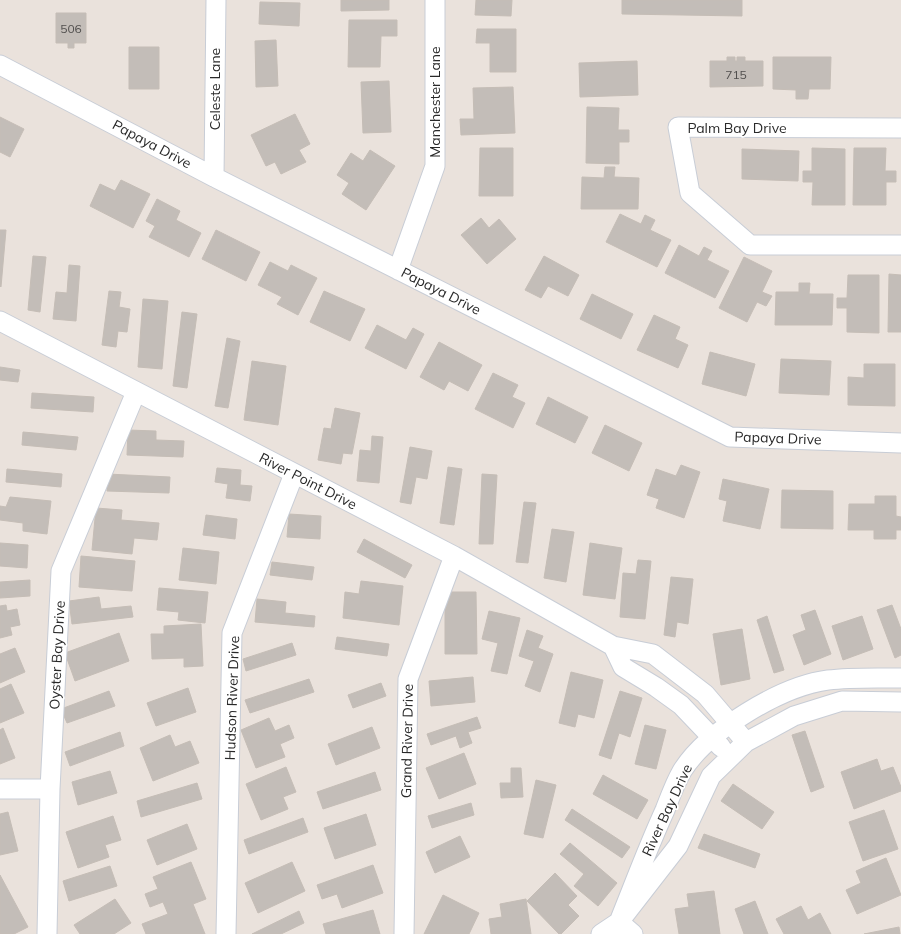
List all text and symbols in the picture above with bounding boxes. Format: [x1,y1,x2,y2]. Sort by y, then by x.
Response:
house number: 506 [60,21,82,36]
street label: Manchester Lane [426,46,444,158]
street label: Celeste Lane [206,48,224,130]
house number: 715 [725,67,747,82]
street label: Papaya Drive [109,116,195,172]
street label: Palm Bay Drive [687,119,787,137]
street label: Papaya Drive [398,263,484,319]
street label: Papaya Drive [734,427,822,449]
street label: River Point Drive [256,449,360,513]
street label: Oyster Bay Drive [45,600,69,710]
street label: Hudson River Drive [221,635,243,761]
street label: Grand River Drive [397,684,417,798]
street label: River Bay Drive [638,761,696,859]

